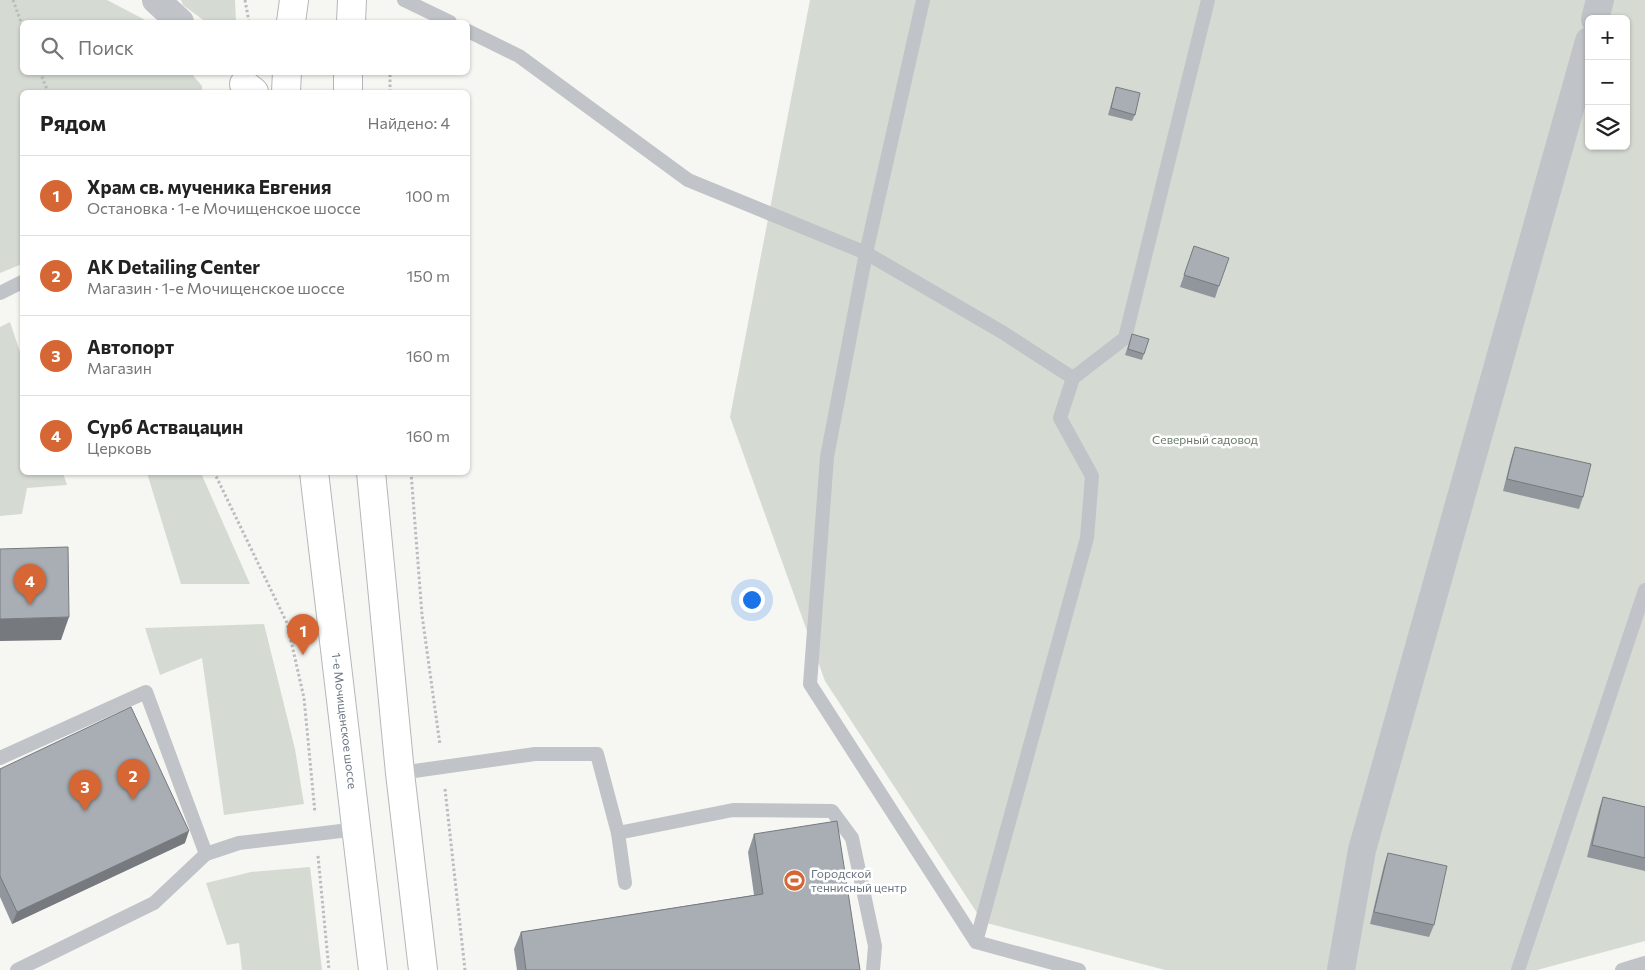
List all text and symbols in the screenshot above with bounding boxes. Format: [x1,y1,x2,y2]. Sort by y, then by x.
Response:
map controls [1585,15,1630,150]
button: + [1585,15,1630,60]
search box [20,20,470,75]
icon: search [38,34,66,62]
text: Поиск [78,36,134,59]
button: − [1585,60,1630,105]
button: layers [1585,105,1630,150]
text: Рядом [40,110,106,135]
text: Найдено: 4 [368,113,450,132]
text: Храм св. мученика Евгения [87,175,331,198]
text: 1 [52,186,60,205]
text: 100 m [405,186,450,205]
text: Остановка · 1-е Мочищенское шоссе [87,198,361,217]
text: АК Detailing Center [87,255,260,278]
text: 2 [51,266,61,285]
text: 150 m [407,266,450,285]
text: Магазин · 1-е Мочищенское шоссе [87,278,345,297]
text: Автопорт [87,335,174,358]
text: 3 [51,346,61,365]
text: 160 m [406,346,450,365]
text: Магазин [87,358,152,377]
text: Сурб Аствацацин [87,415,243,438]
text: 4 [51,426,61,445]
text: 160 m [406,426,450,445]
park label: Северный садовод [1152,432,1258,446]
text: Церковь [87,438,152,457]
pin: 4 [14,564,46,605]
your location [739,587,765,613]
pin: 1 [287,614,319,655]
street label: 1-е Мочищенское шоссе [330,652,360,790]
pin: 2 [117,759,149,800]
pin: 3 [69,770,101,811]
place label: Городской теннисный центр [811,866,907,894]
sports icon: Городской теннисный центр [783,869,807,893]

